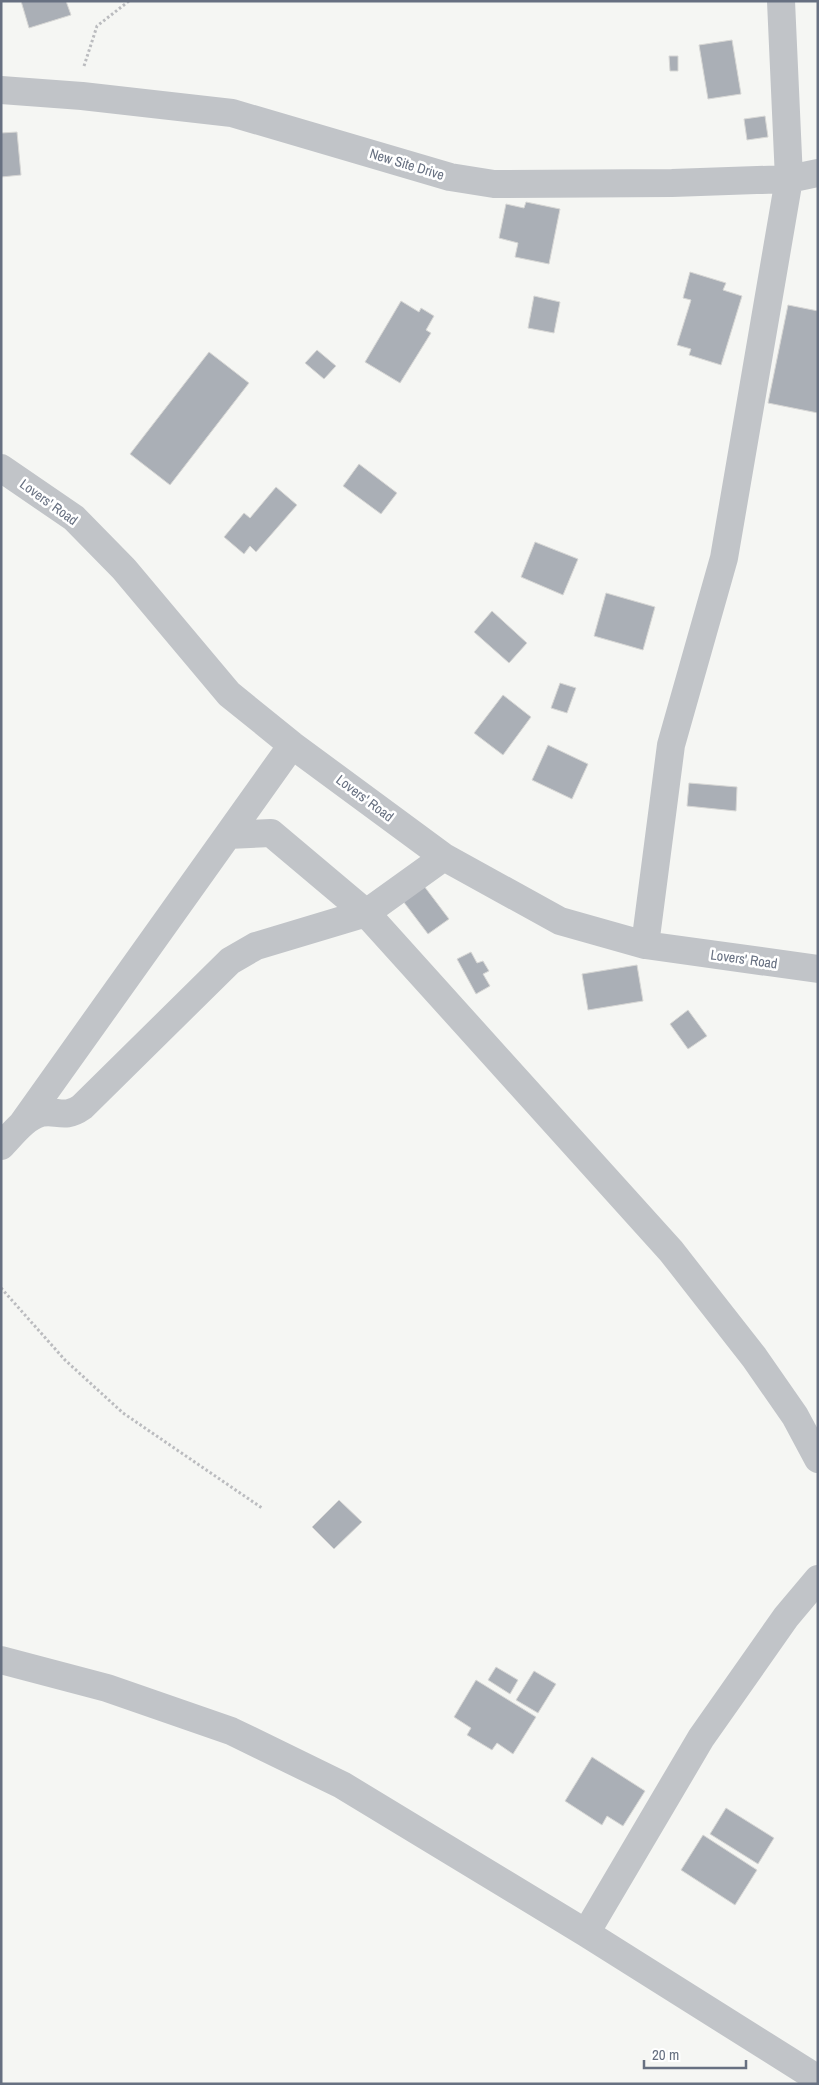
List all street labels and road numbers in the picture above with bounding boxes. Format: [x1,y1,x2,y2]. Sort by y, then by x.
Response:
street label: New Site Drive [367,144,447,184]
street label: Lovers' Road [16,475,82,529]
street label: Lovers' Road [333,771,397,825]
street label: Lovers' Road [709,945,779,973]

